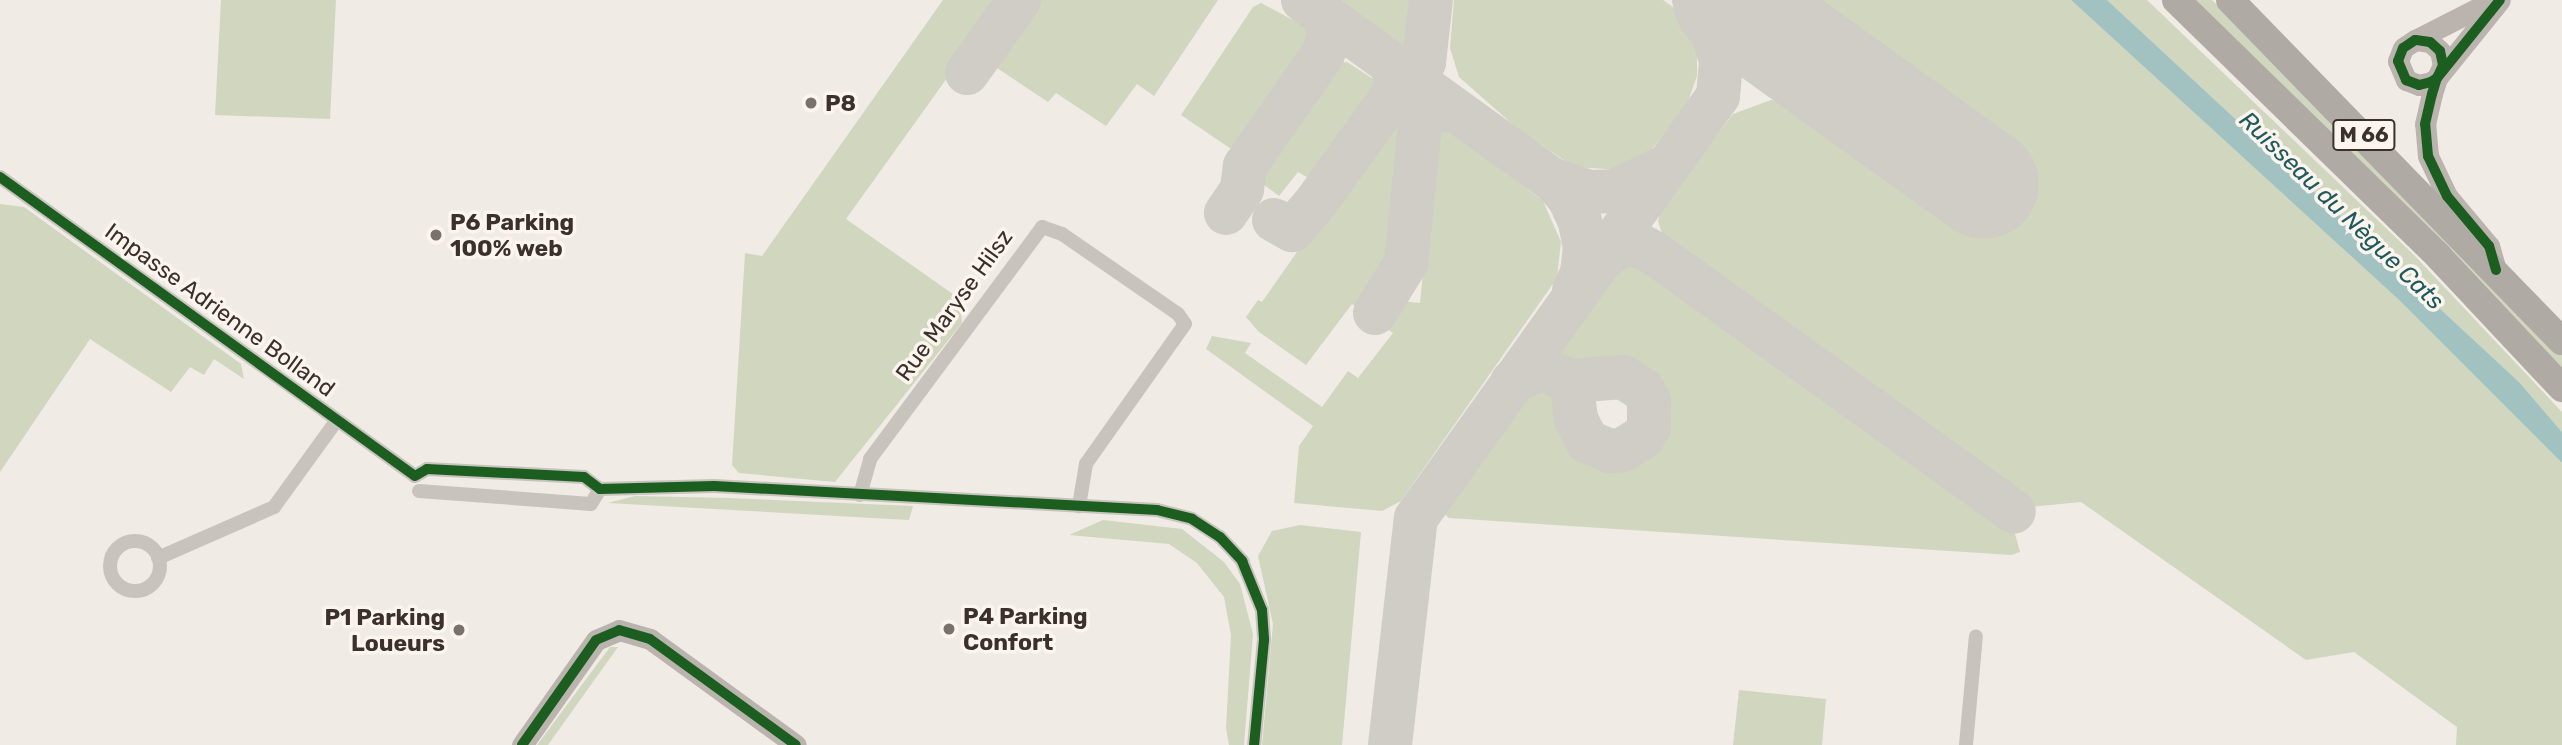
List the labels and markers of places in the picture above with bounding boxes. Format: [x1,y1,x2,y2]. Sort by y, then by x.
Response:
place label: P8 [825,89,856,117]
marker: P8 [803,95,819,111]
place label: P6 Parking 100% web [450,208,574,262]
marker: P6 Parking 100% web [428,227,444,243]
place label: P4 Parking Confort [963,602,1088,656]
place label: P1 Parking Loueurs [324,603,445,657]
marker: P4 Parking Confort [941,621,957,637]
marker: P1 Parking Loueurs [451,622,467,638]

